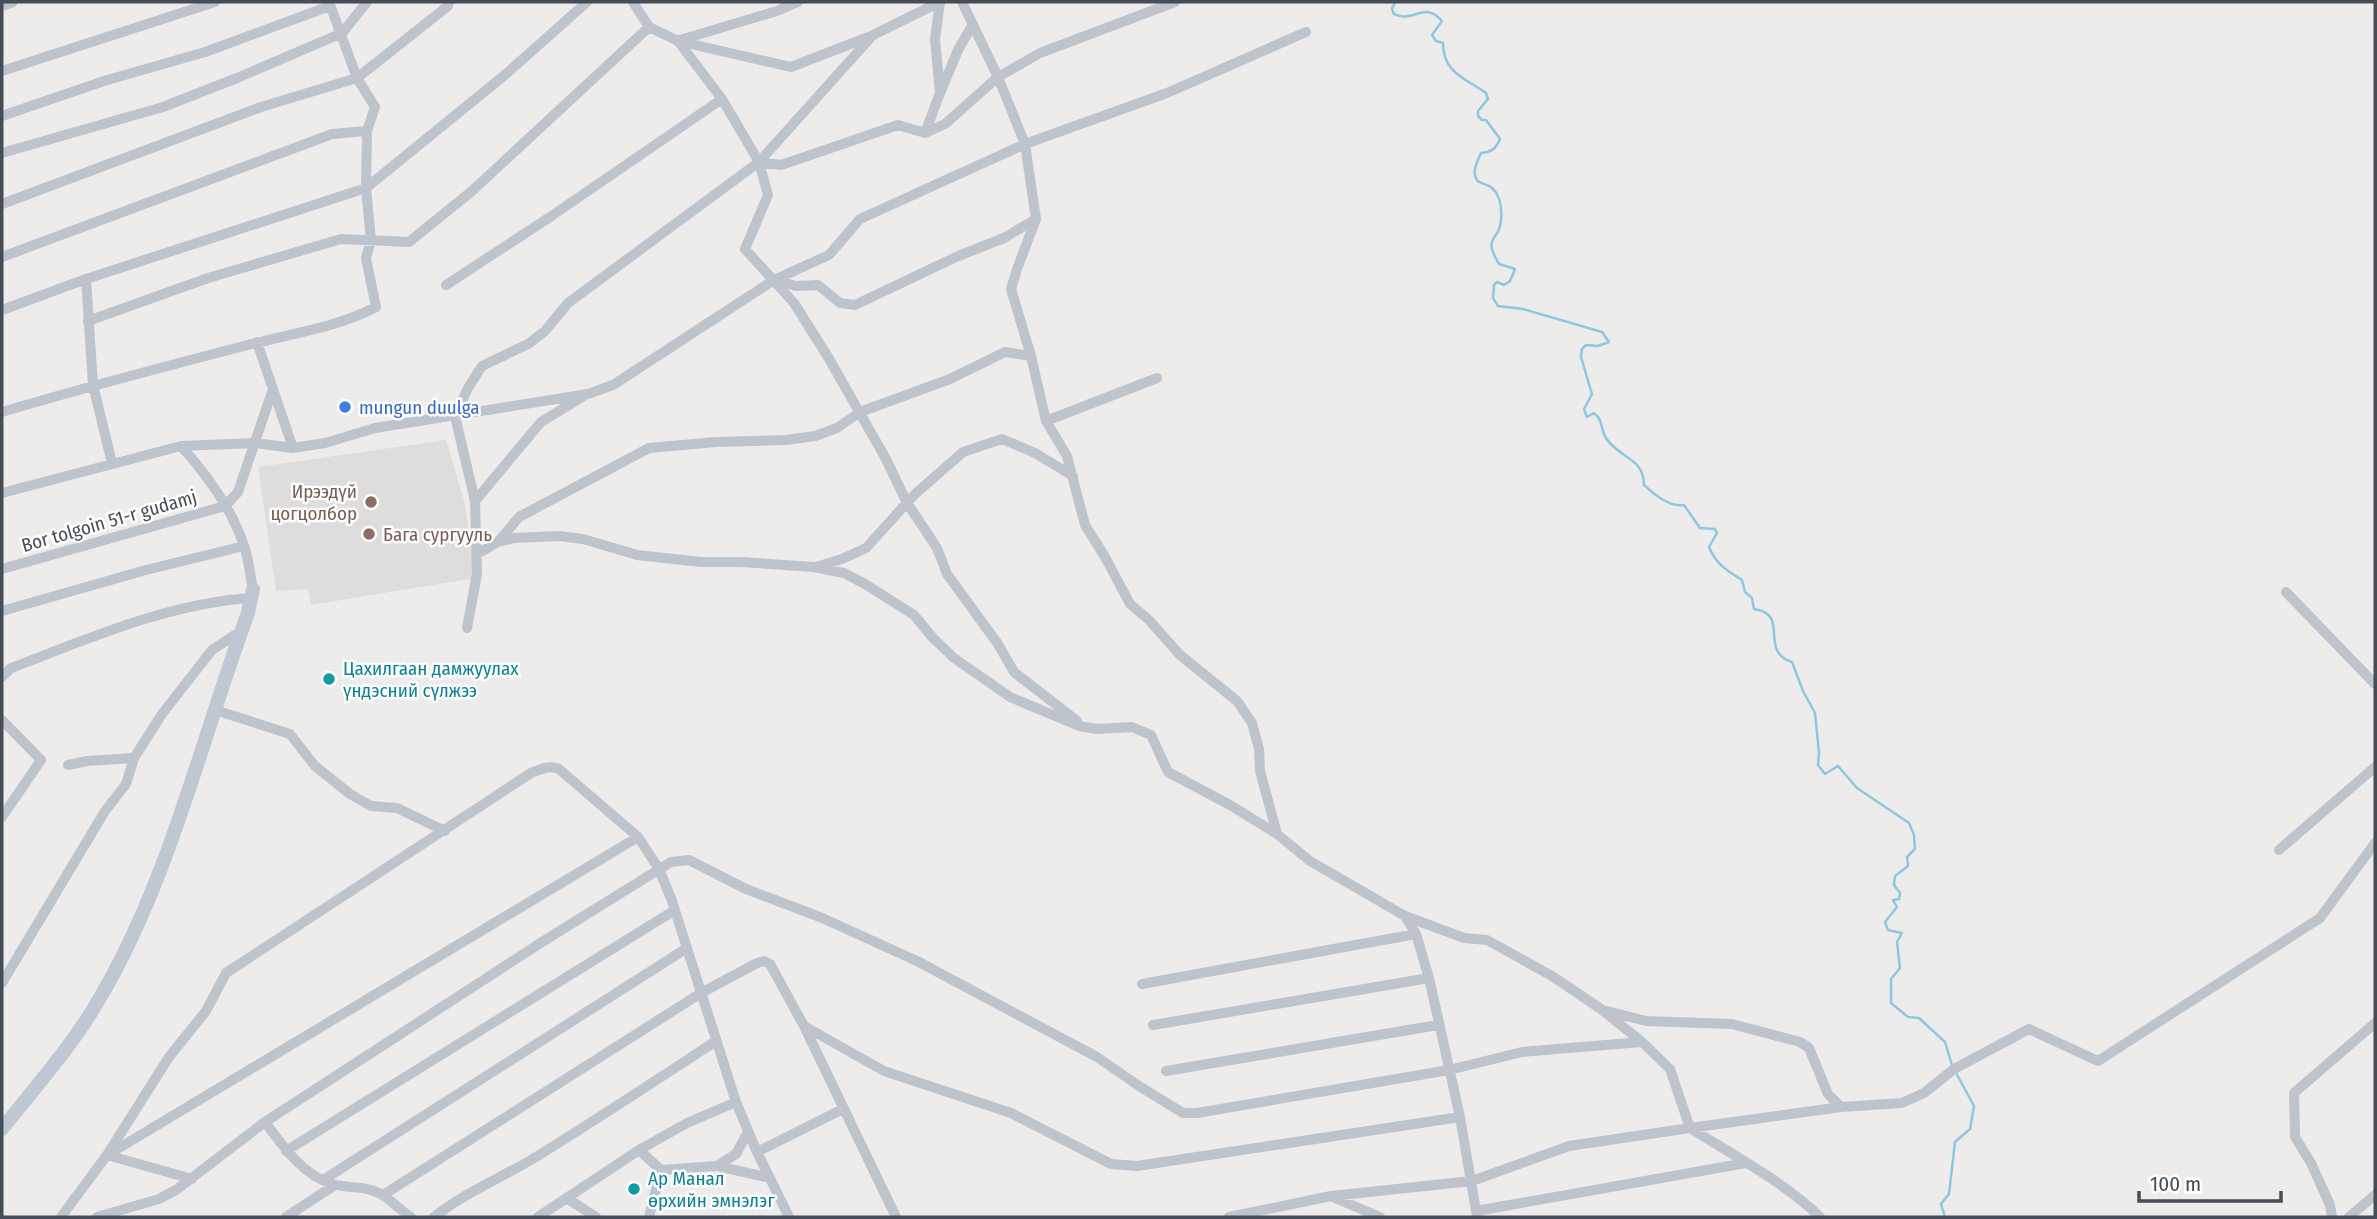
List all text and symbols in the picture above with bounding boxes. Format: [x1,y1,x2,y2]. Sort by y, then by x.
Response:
place label: mungun duulga [359,396,480,419]
marker: mungun duulga [337,399,353,415]
place label: Ирээдүй цогцолбор [270,480,357,525]
street label: Bor tolgoin 51-r gudamj [19,485,199,557]
marker: Ирээдүй цогцолбор [363,494,379,510]
place label: Бага сургууль [383,523,492,546]
marker: Бага сургууль [361,526,377,542]
place label: Цахилгаан дамжуулах үндэсний сүлжээ [343,657,519,702]
marker: Цахилгаан дамжуулах үндэсний сүлжээ [321,671,337,687]
scale bar [2139,1160,2281,1204]
place label: Ар Манал өрхийн эмнэлэг [648,1167,775,1212]
text: 100 m [2150,1171,2201,1197]
marker: Ар Манал өрхийн эмнэлэг [626,1181,642,1197]

